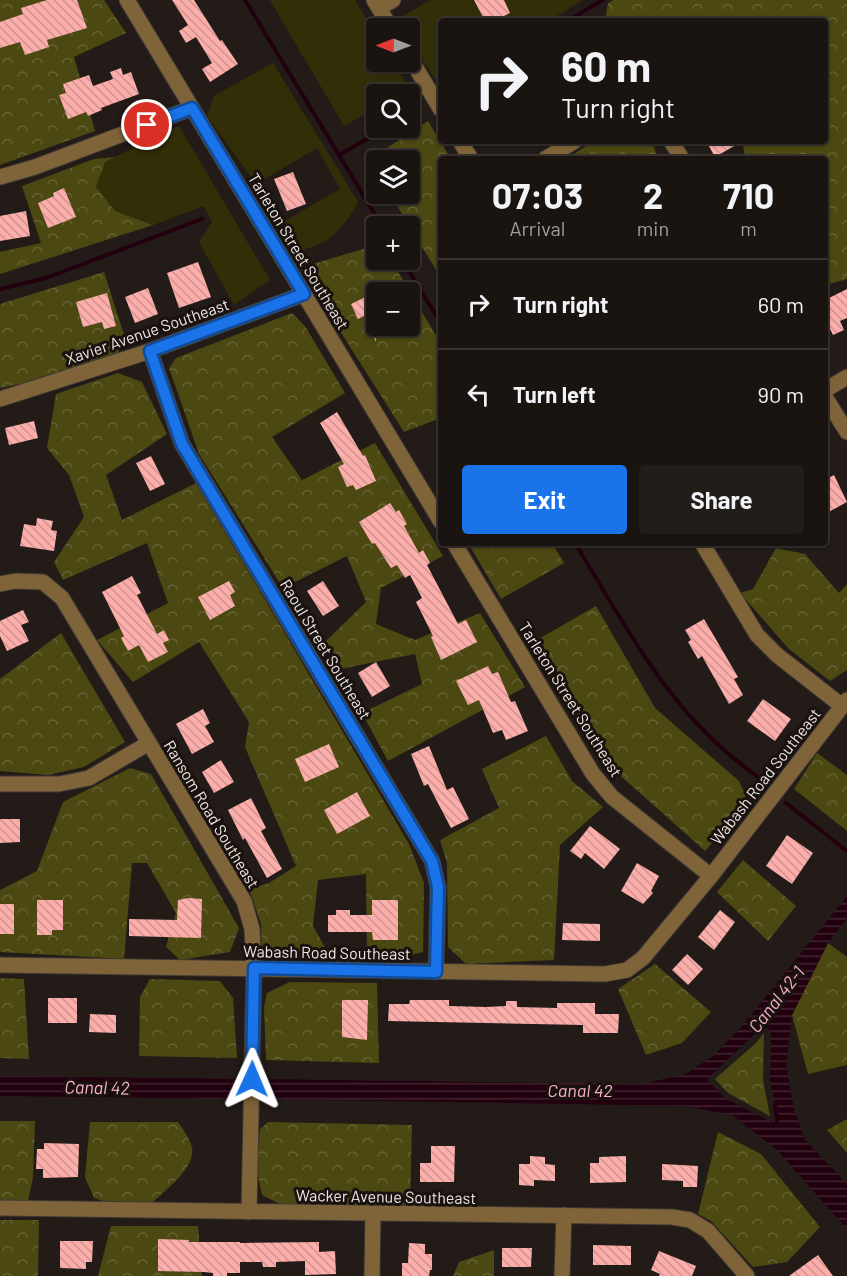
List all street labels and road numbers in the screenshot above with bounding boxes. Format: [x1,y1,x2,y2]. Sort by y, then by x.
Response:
street label: Tarleton Street Southeast [245,169,353,333]
street label: Xavier Avenue Southeast [63,294,231,368]
street label: Raoul Street Southeast [277,575,375,723]
street label: Tarleton Street Southeast [515,618,627,780]
street label: Wabash Road Southeast [706,704,824,848]
street label: Ransom Road Southeast [160,737,264,891]
street label: Wabash Road Southeast [243,941,411,963]
street label: Wacker Avenue Southeast [296,1185,476,1207]

